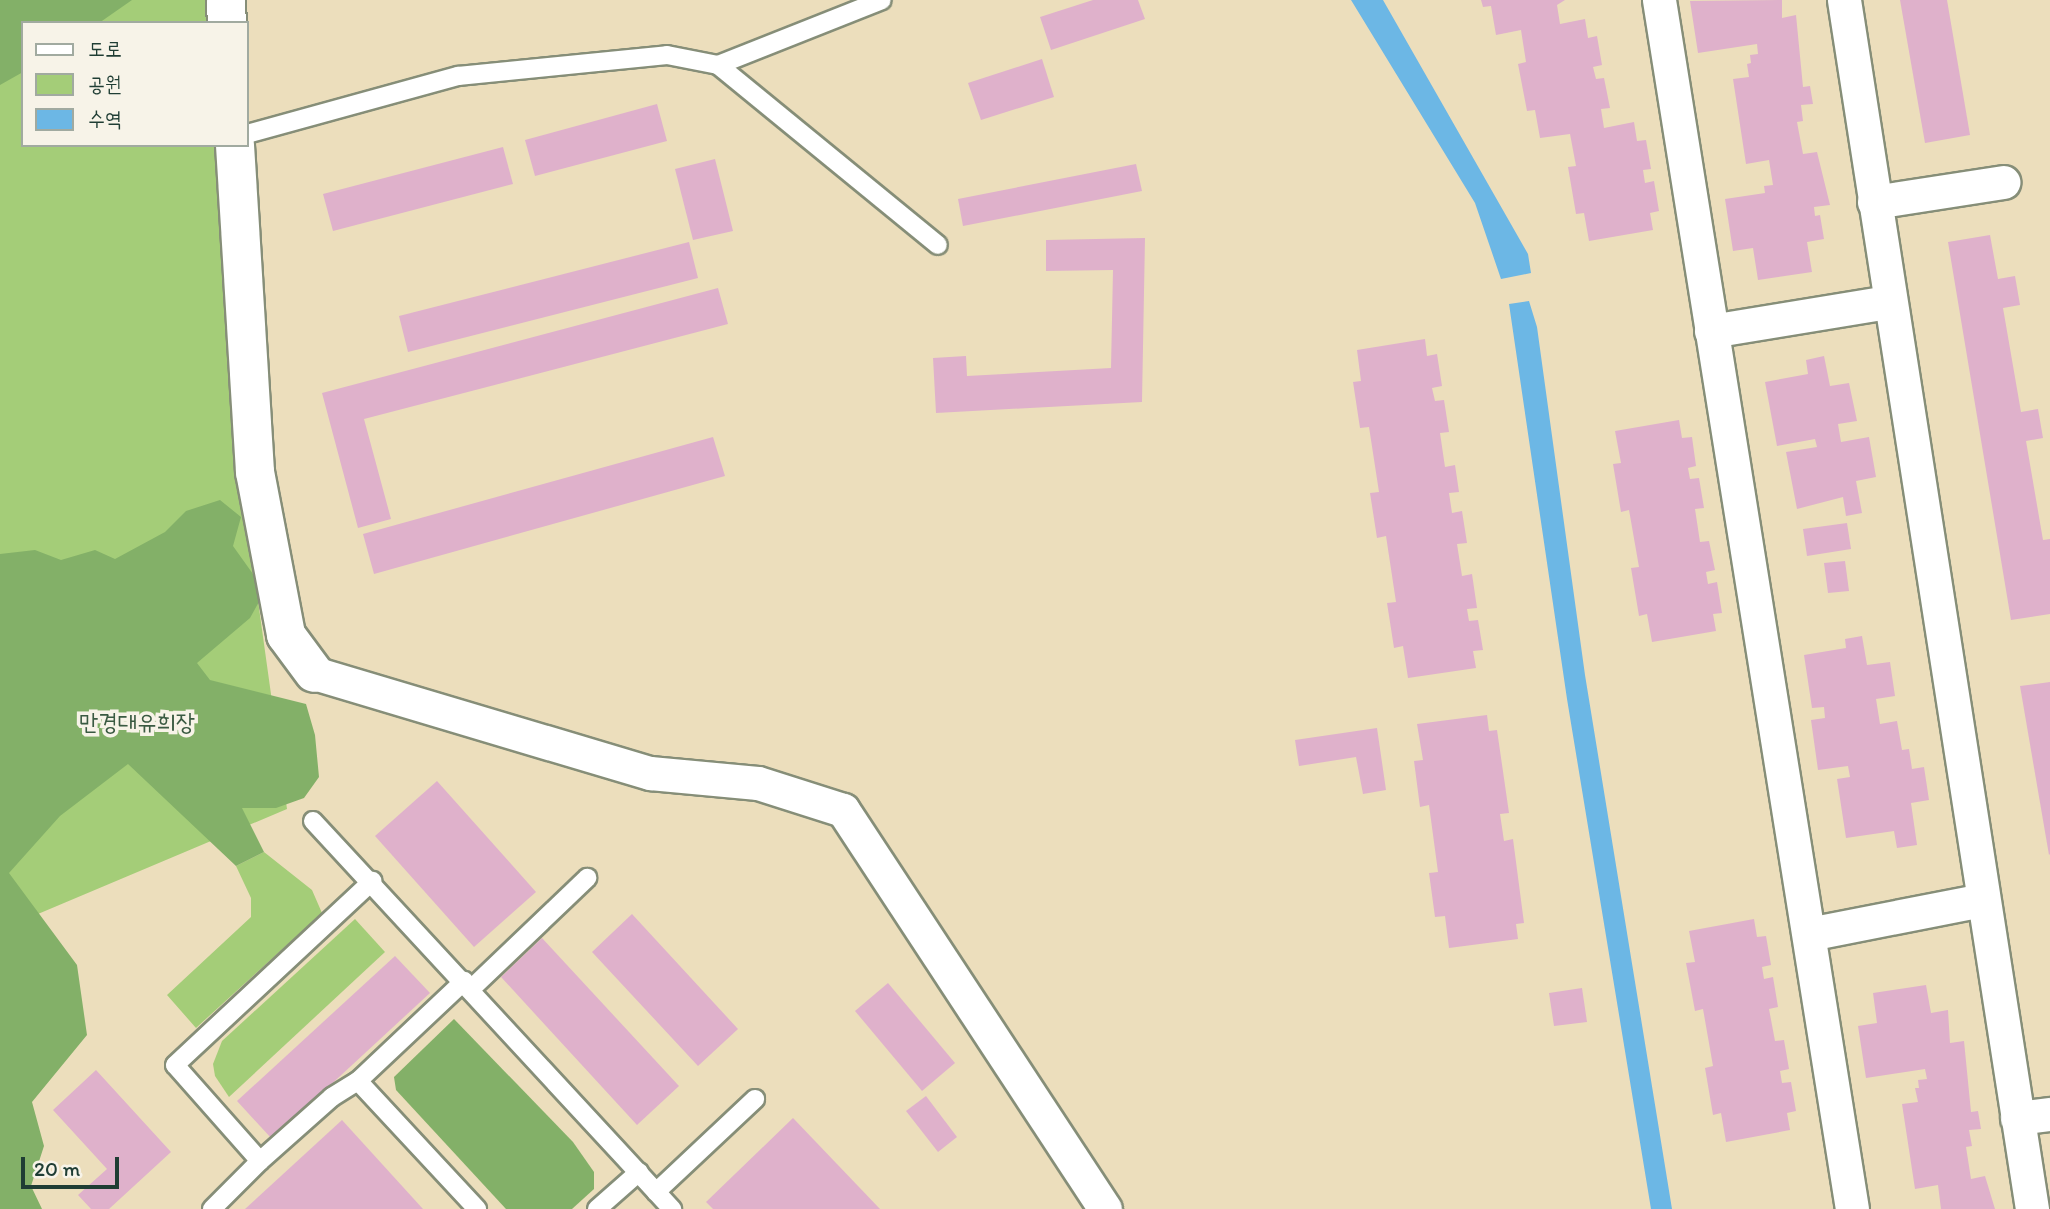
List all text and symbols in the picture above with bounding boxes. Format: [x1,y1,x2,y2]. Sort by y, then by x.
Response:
legend [21,21,248,147]
text: 도로 [88,36,122,61]
text: 공원 [88,71,122,96]
text: 수역 [88,106,122,131]
park label: 만경대유희장 [79,708,195,736]
scale bar [24,1142,122,1186]
text: 20 m [34,1156,80,1181]

